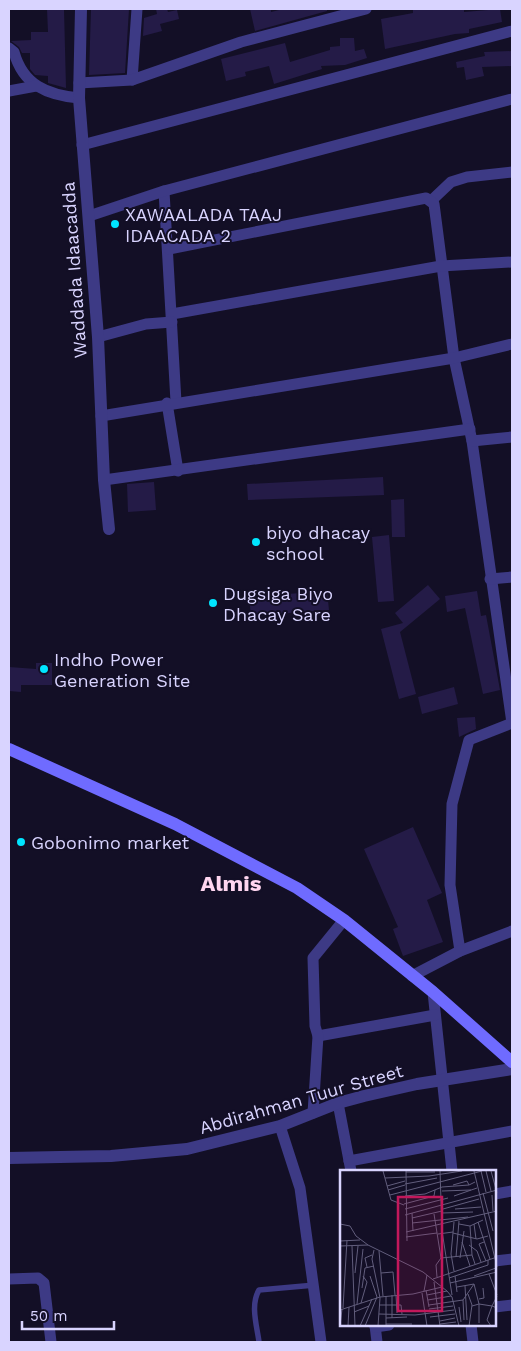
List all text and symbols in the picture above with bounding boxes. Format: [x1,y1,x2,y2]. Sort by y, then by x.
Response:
street label: Waddada Idaacadda [57,181,91,359]
place label: XAWAALADA TAAJ IDAACADA 2 [125,204,282,246]
marker: XAWAALADA TAAJ IDAACADA 2 [109,218,121,230]
place label: biyo dhacay school [266,522,371,564]
marker: biyo dhacay school [250,536,262,548]
place label: Dugsiga Biyo Dhacay Sare [223,583,333,625]
marker: Dugsiga Biyo Dhacay Sare [207,597,219,609]
place label: Indho Power Generation Site [54,649,190,691]
marker: Indho Power Generation Site [38,663,50,675]
place label: Gobonimo market [31,832,190,853]
marker: Gobonimo market [15,836,27,848]
district label: Almis [201,871,262,896]
street label: Abdirahman Tuur Street [197,1060,406,1138]
inset map [340,1170,496,1326]
scale bar [22,1298,115,1330]
text: 50 m [30,1307,67,1325]

